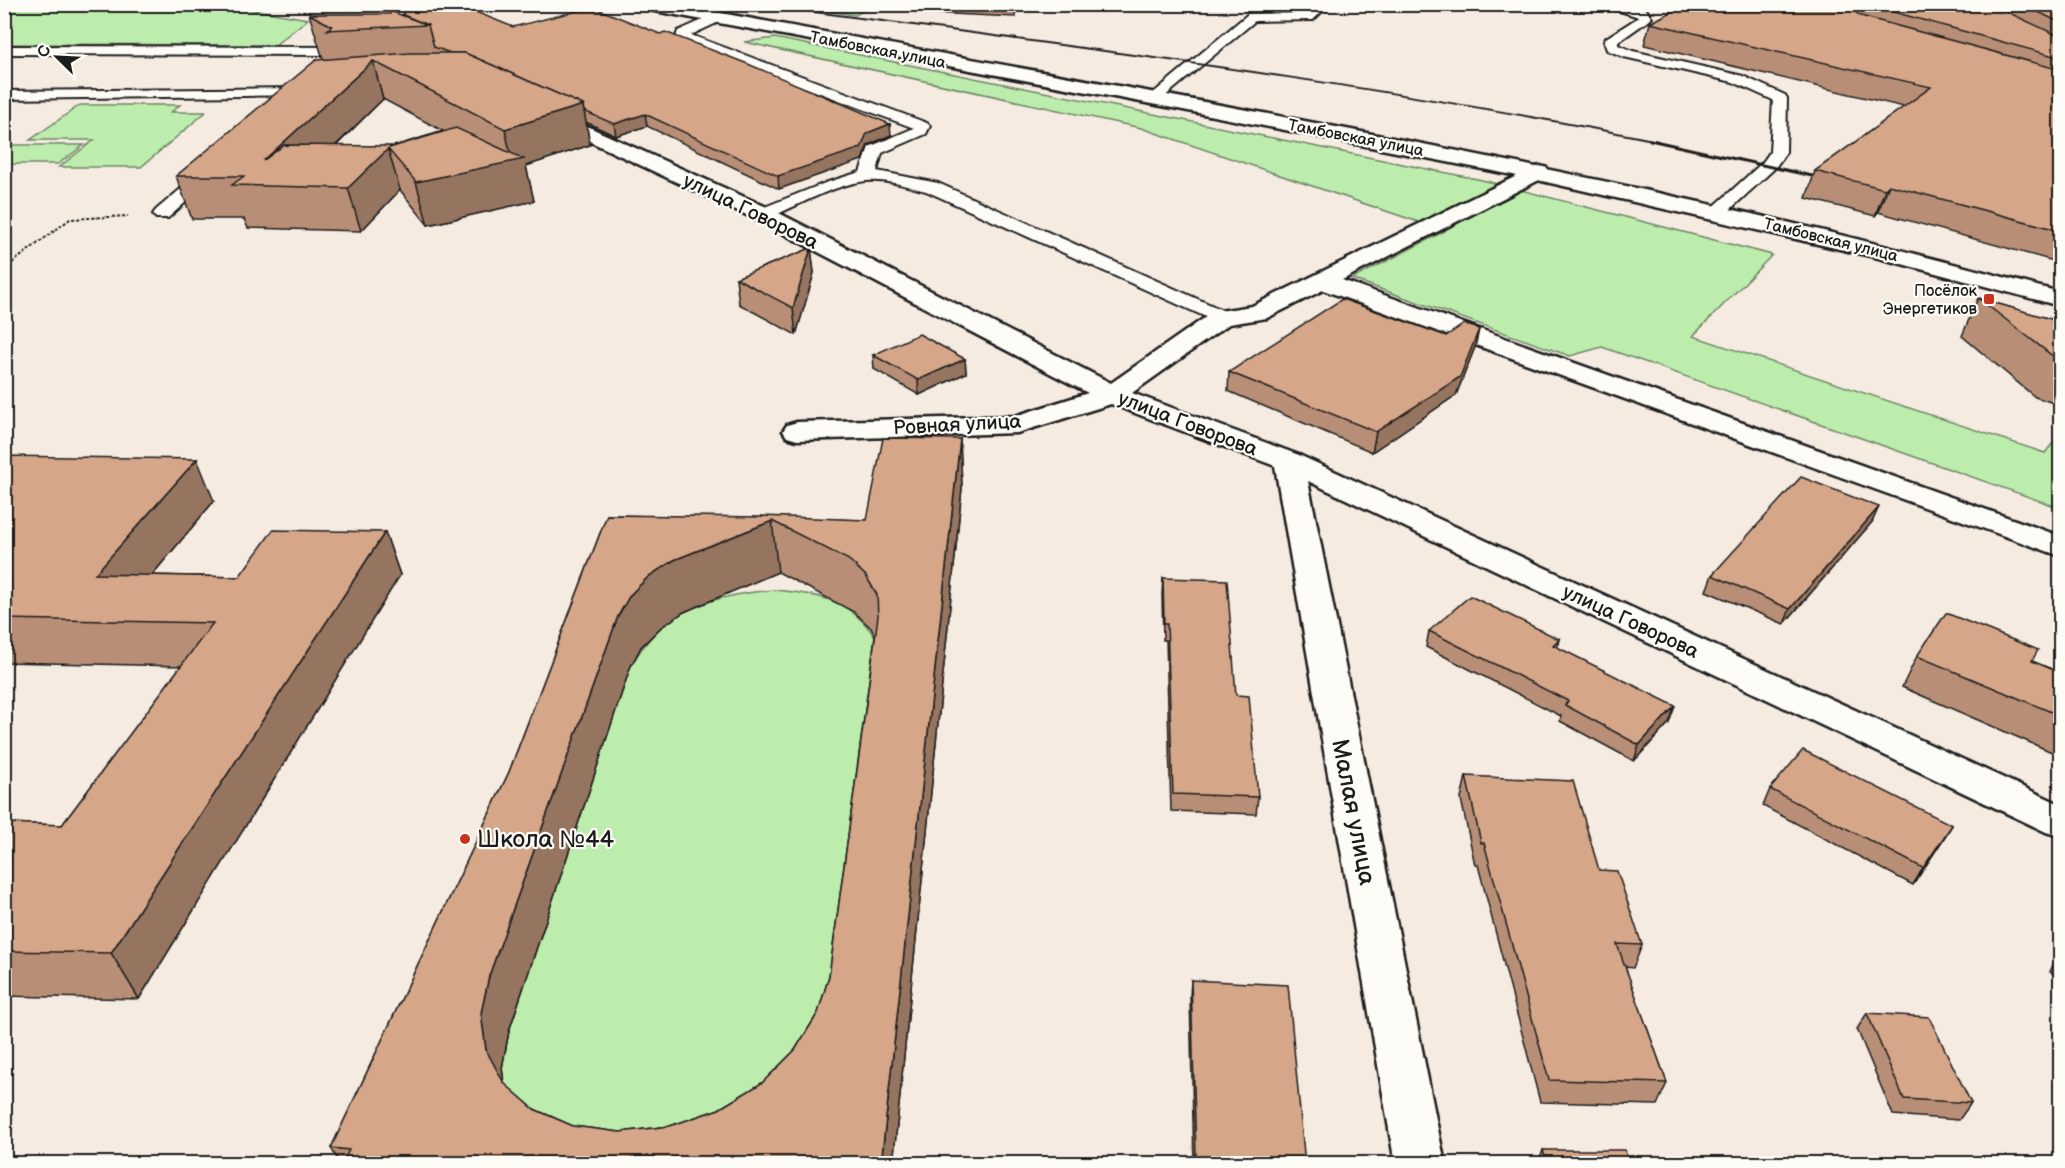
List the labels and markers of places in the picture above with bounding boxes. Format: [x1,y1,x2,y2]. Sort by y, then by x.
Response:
place label: Посёлок Энергетиков [1883,282,1978,319]
marker: Посёлок Энергетиков [1982,292,1996,306]
place label: Школа №44 [477,825,615,854]
marker: Школа №44 [458,832,472,846]

